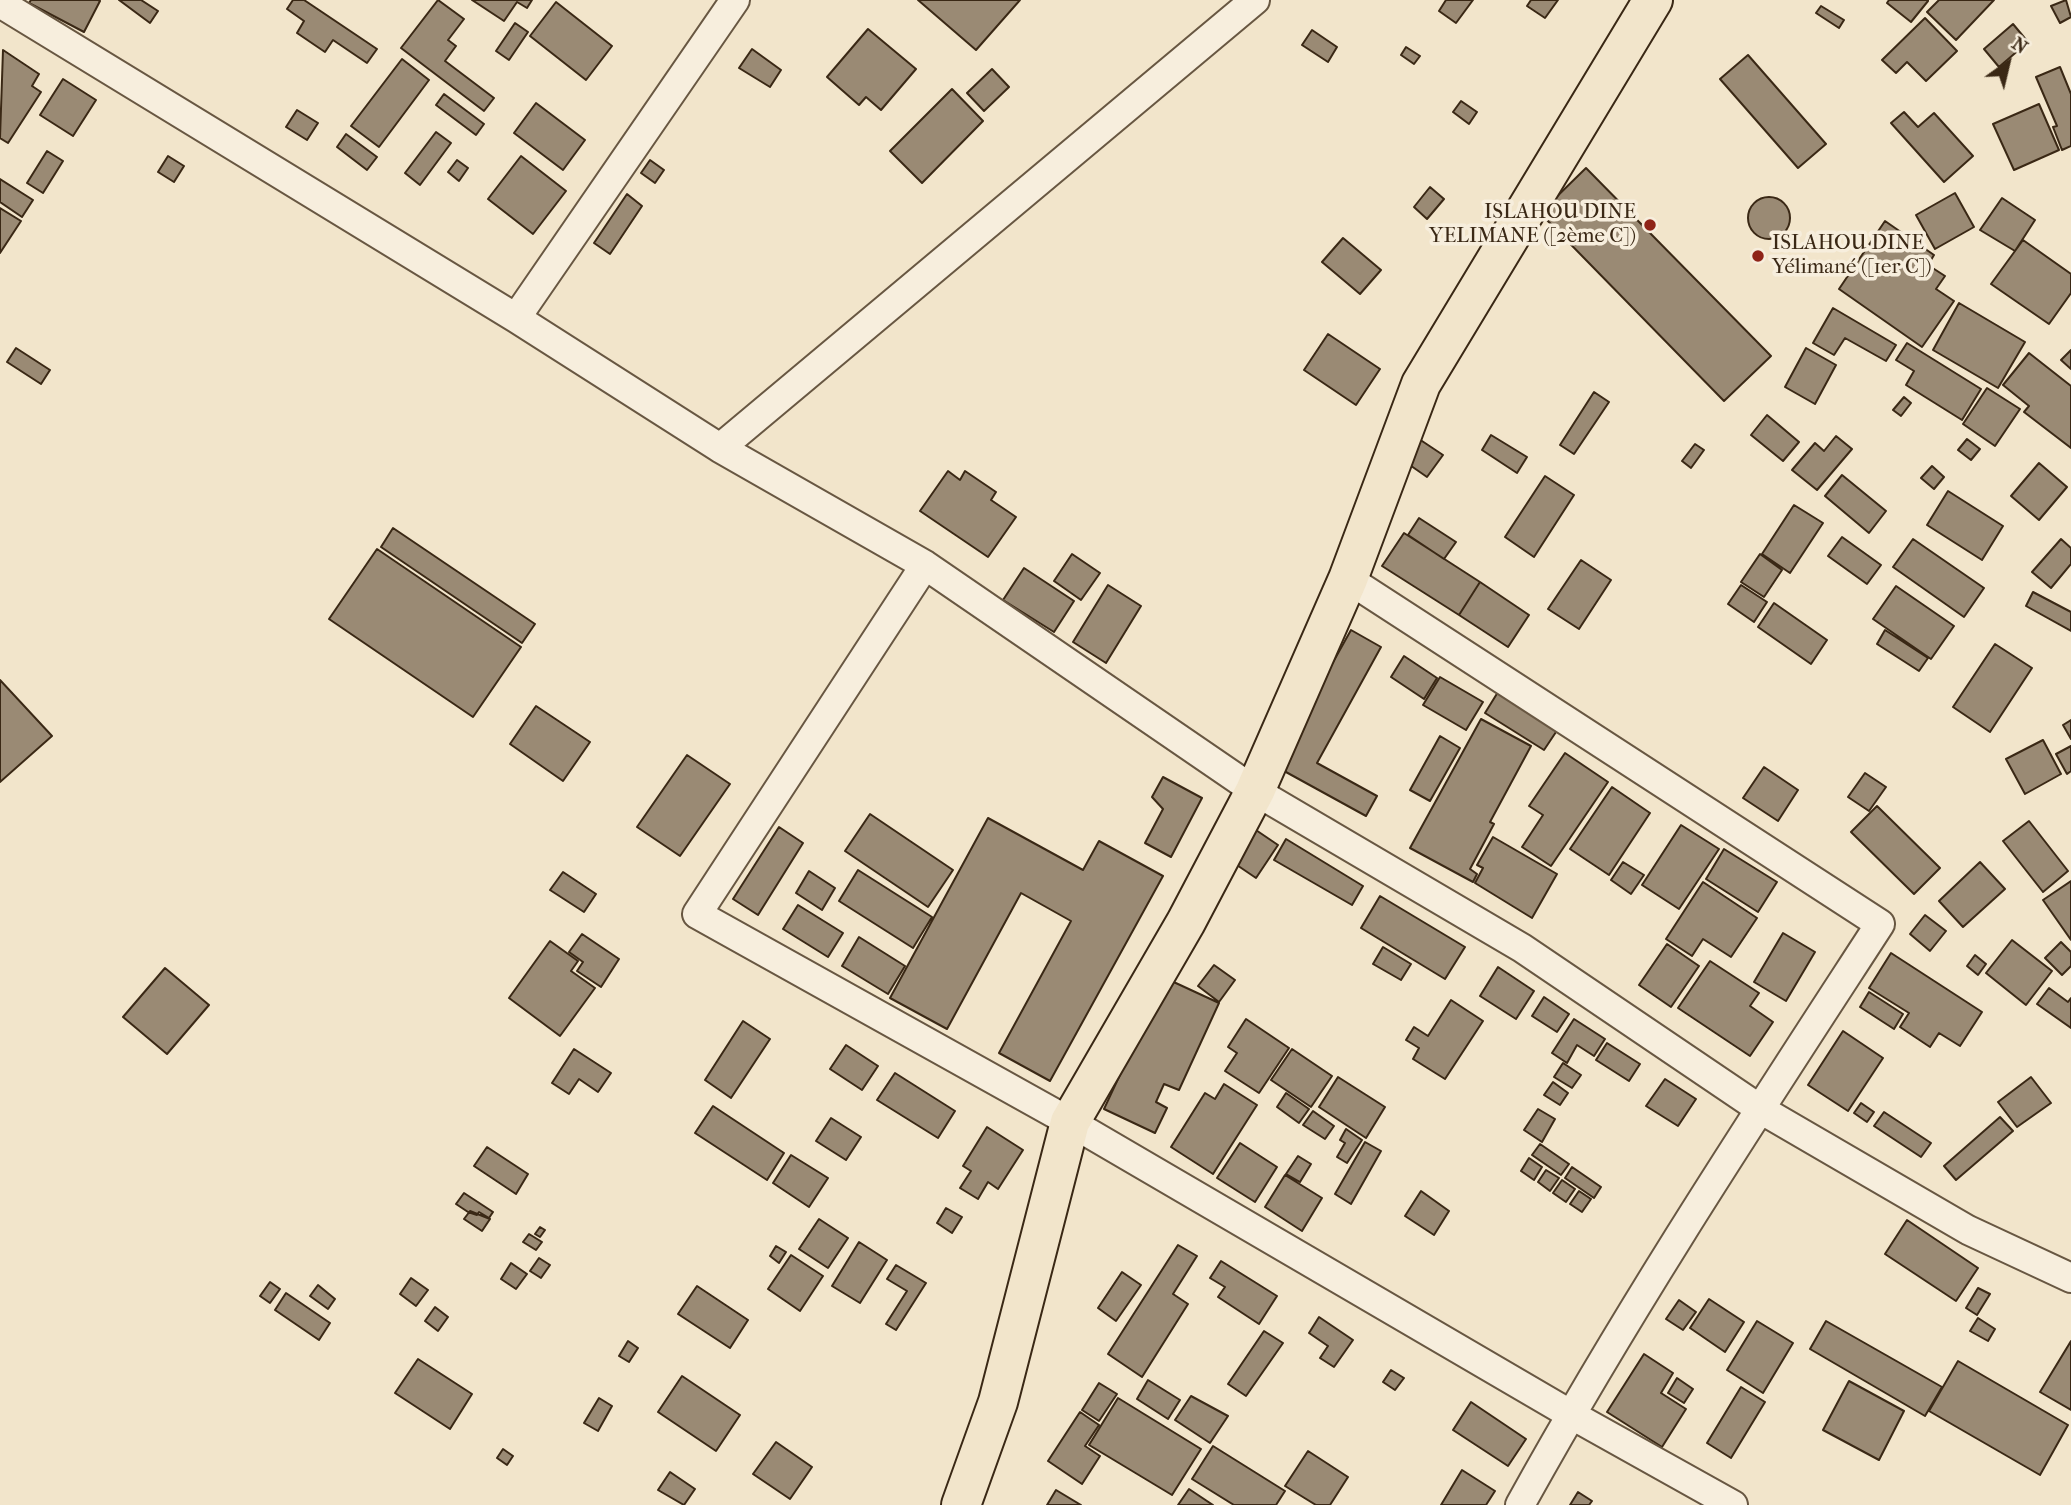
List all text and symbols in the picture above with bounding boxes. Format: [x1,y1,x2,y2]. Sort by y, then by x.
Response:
north arrow [1973,28,2043,98]
text: N [2008,32,2032,59]
place label: ISLAHOU DINE YELIMANE ([2ème C]) [1429,200,1636,250]
marker: ISLAHOU DINE YELIMANE ([2ème C]) [1642,217,1658,233]
place label: ISLAHOU DINE Yélimané ([1er C]) [1772,231,1932,281]
marker: ISLAHOU DINE Yélimané ([1er C]) [1750,248,1766,264]

